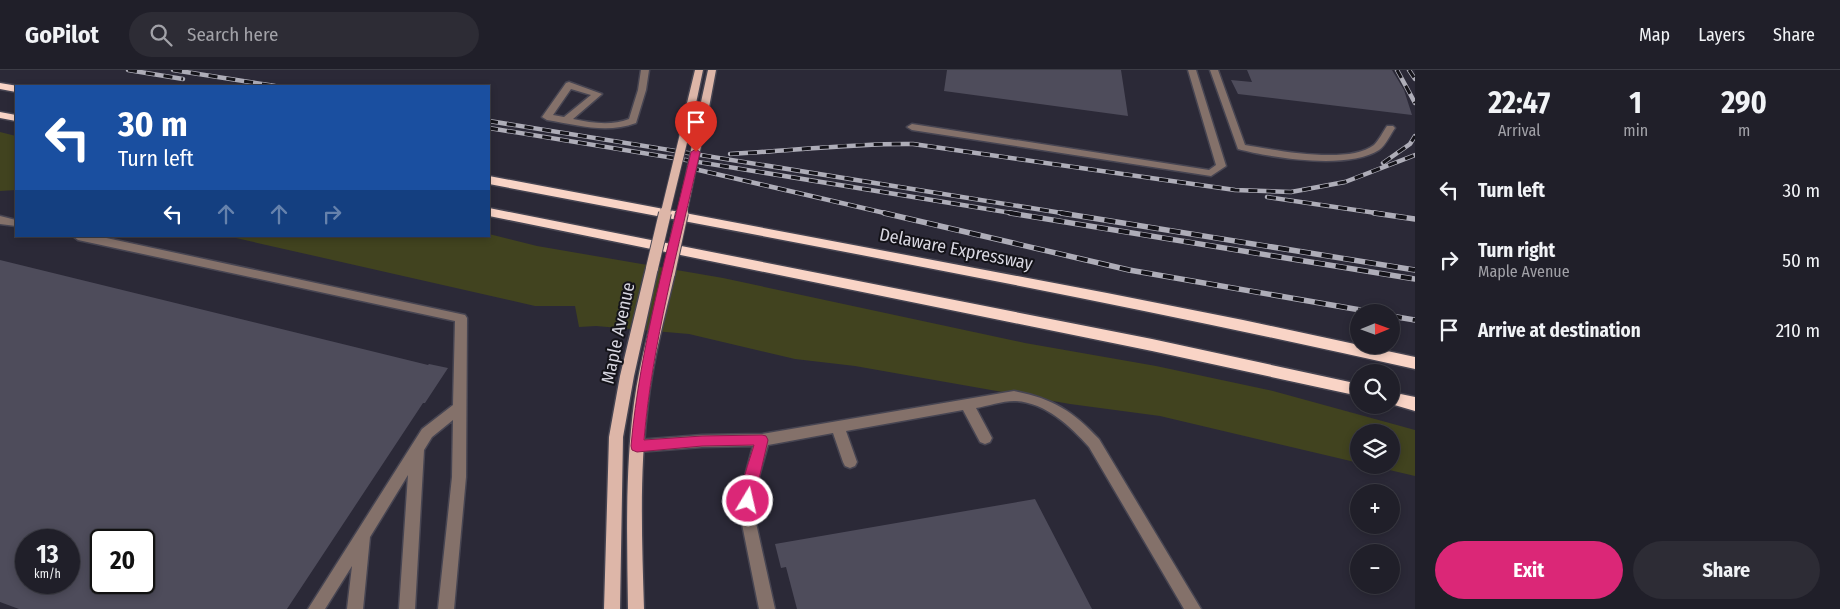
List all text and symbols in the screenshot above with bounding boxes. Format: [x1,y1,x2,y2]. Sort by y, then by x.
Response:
search box [129,12,479,57]
text: GoPilot [25,21,99,49]
icon: search [147,21,175,49]
text: Search here [187,23,279,46]
text: Map [1639,24,1670,46]
text: Layers [1698,24,1745,46]
text: Share [1773,24,1815,46]
text: 22:47 [1488,85,1550,121]
text: 1 [1629,85,1642,121]
text: 290 [1721,85,1767,121]
pin [675,101,717,152]
text: 30 m [118,103,188,145]
icon: left [35,105,100,170]
icon: arrive [682,108,710,136]
text: Arrival [1498,121,1540,140]
text: min [1623,121,1648,140]
text: m [1738,121,1750,140]
text: Turn left [118,145,194,172]
icon: left [1435,176,1463,204]
text: Turn left [1478,179,1545,202]
text: 30 m [1782,179,1820,202]
icon: left [159,200,187,228]
icon: ahead [212,200,240,228]
icon: ahead [265,200,293,228]
icon: right [318,200,346,228]
street label: Delaware Expressway [877,223,1035,275]
text: Turn right [1478,239,1555,262]
icon: right [1435,246,1463,274]
text: 50 m [1782,249,1820,272]
text: Maple Avenue [1478,262,1570,281]
street label: Maple Avenue [597,280,639,386]
north arrow [1350,304,1400,354]
map controls [1350,304,1400,594]
icon: arrive [1435,316,1463,344]
text: Arrive at destination [1478,319,1641,342]
text: 210 m [1776,319,1820,342]
button: search [1350,364,1400,414]
button: layers [1350,424,1400,474]
position arrow [721,474,773,526]
button: + [1350,484,1400,534]
speed limit sign: 20 [90,529,155,594]
text: 13 [36,540,59,570]
button: Exit [1435,541,1623,599]
button: Share [1633,541,1820,599]
button: − [1350,544,1400,594]
text: km/h [34,567,61,581]

